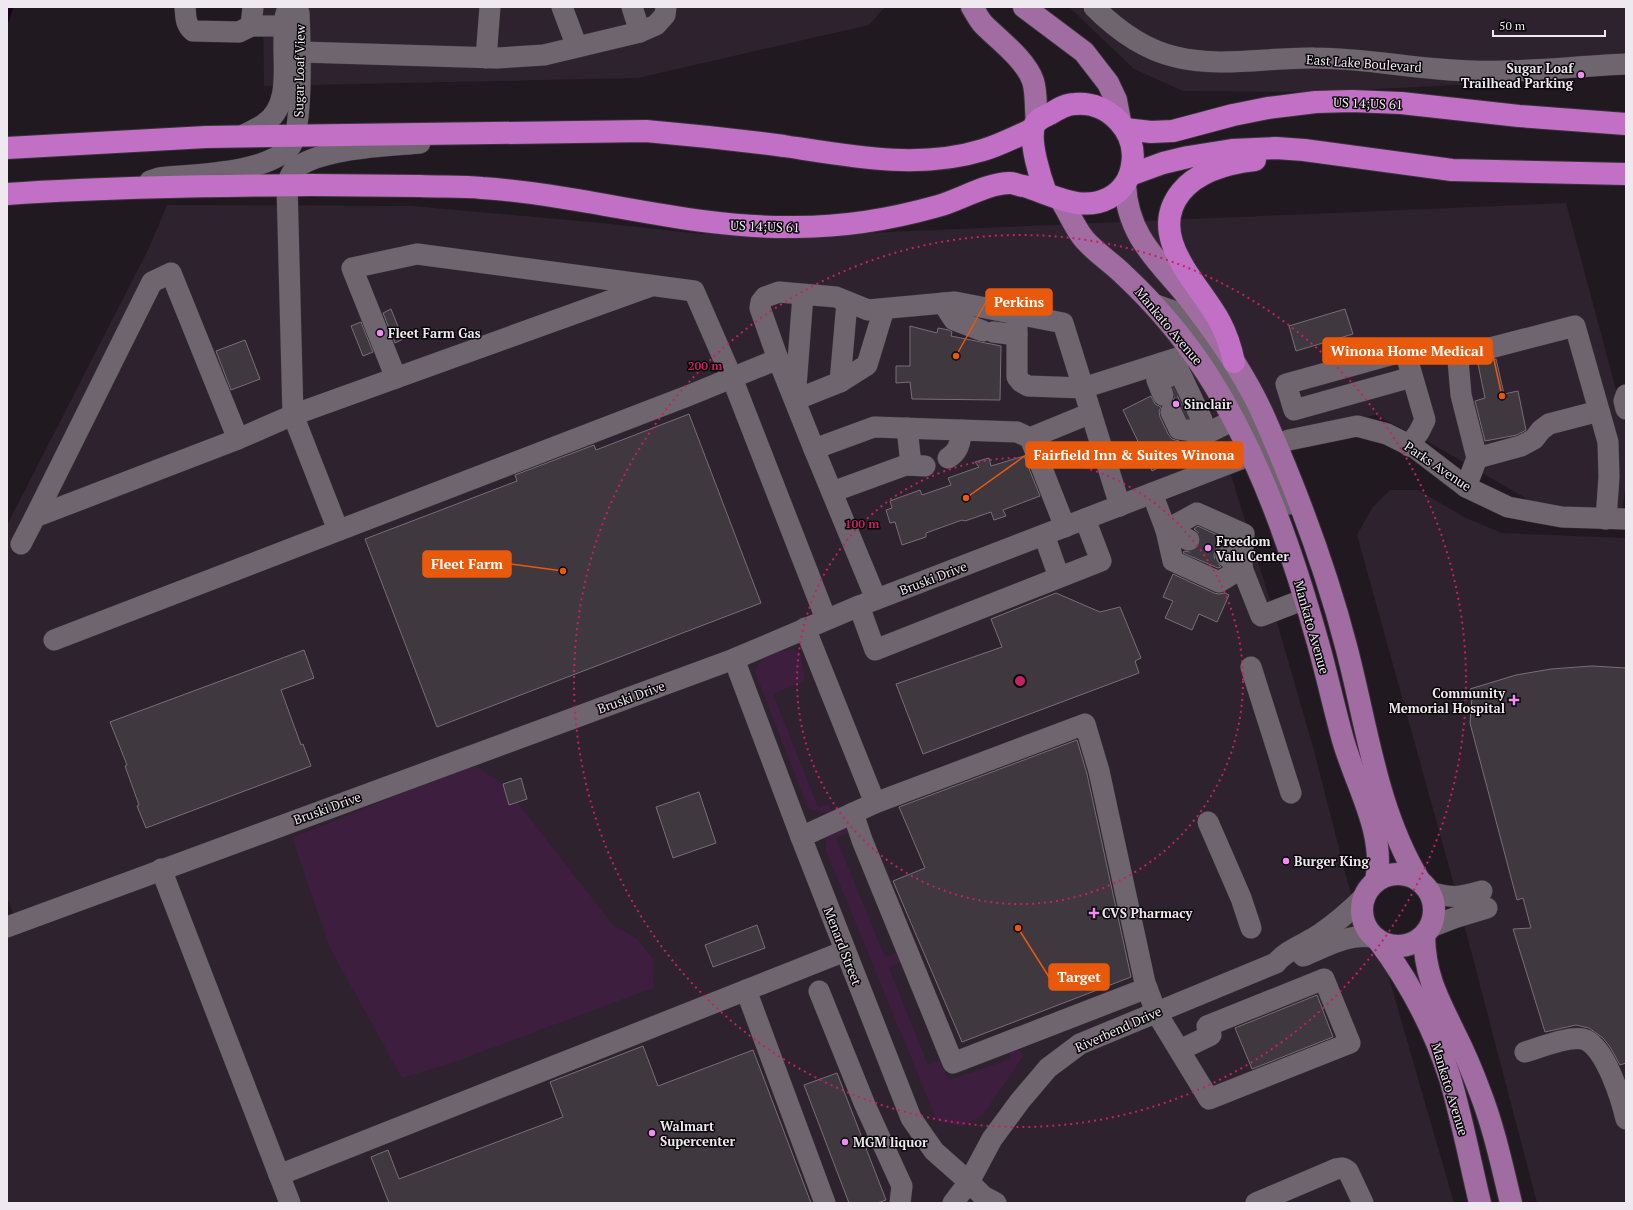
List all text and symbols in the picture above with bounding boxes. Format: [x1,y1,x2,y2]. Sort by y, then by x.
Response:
scale bar [1493,12,1605,38]
text: 50 m [1499,18,1526,33]
street label: Sugar Loaf View [289,24,309,118]
street label: East Lake Boulevard [1306,50,1422,76]
place label: Sugar Loaf Trailhead Parking [1461,59,1574,92]
marker: Sugar Loaf Trailhead Parking [1576,70,1586,80]
street label: US 14;US 61 [1333,93,1403,113]
street label: US 14;US 61 [730,216,800,236]
street label: Mankato Avenue [1131,283,1207,369]
callout: Perkins [986,289,1052,315]
text: Perkins [994,292,1044,311]
place label: Fleet Farm Gas [388,324,481,342]
marker: Fleet Farm Gas [375,328,385,338]
callout: Winona Home Medical [1323,338,1492,364]
text: Winona Home Medical [1330,341,1484,360]
text: 200 m [688,358,722,373]
place label: Sinclair [1184,395,1232,413]
marker: Sinclair [1171,399,1181,409]
street label: Parks Avenue [1401,437,1475,495]
callout: Fairfield Inn & Suites Winona [1026,442,1243,468]
text: Fairfield Inn & Suites Winona [1033,445,1235,464]
text: 100 m [845,516,879,531]
place label: Freedom Valu Center [1216,532,1289,565]
marker: Freedom Valu Center [1203,543,1213,553]
callout: Fleet Farm [423,551,511,577]
text: Fleet Farm [431,554,503,573]
street label: Bruski Drive [897,557,969,599]
street label: Mankato Avenue [1290,578,1334,676]
centre of rings [1013,674,1027,688]
street label: Bruski Drive [595,676,667,718]
place label: Community Memorial Hospital [1389,684,1506,717]
marker: Community Memorial Hospital [1508,694,1520,706]
street label: Bruski Drive [291,787,363,829]
place label: Burger King [1294,852,1369,870]
marker: Burger King [1281,856,1291,866]
street label: Menard Street [820,904,866,988]
place label: CVS Pharmacy [1102,904,1193,922]
marker: CVS Pharmacy [1089,908,1099,918]
callout: Target [1049,964,1109,990]
text: Target [1057,967,1101,986]
street label: Riverbend Drive [1072,1002,1164,1056]
street label: Mankato Avenue [1427,1040,1473,1138]
place label: Walmart Supercenter [660,1117,735,1150]
marker: Walmart Supercenter [647,1128,657,1138]
place label: MGM liquor [853,1133,928,1151]
marker: MGM liquor [840,1137,850,1147]

